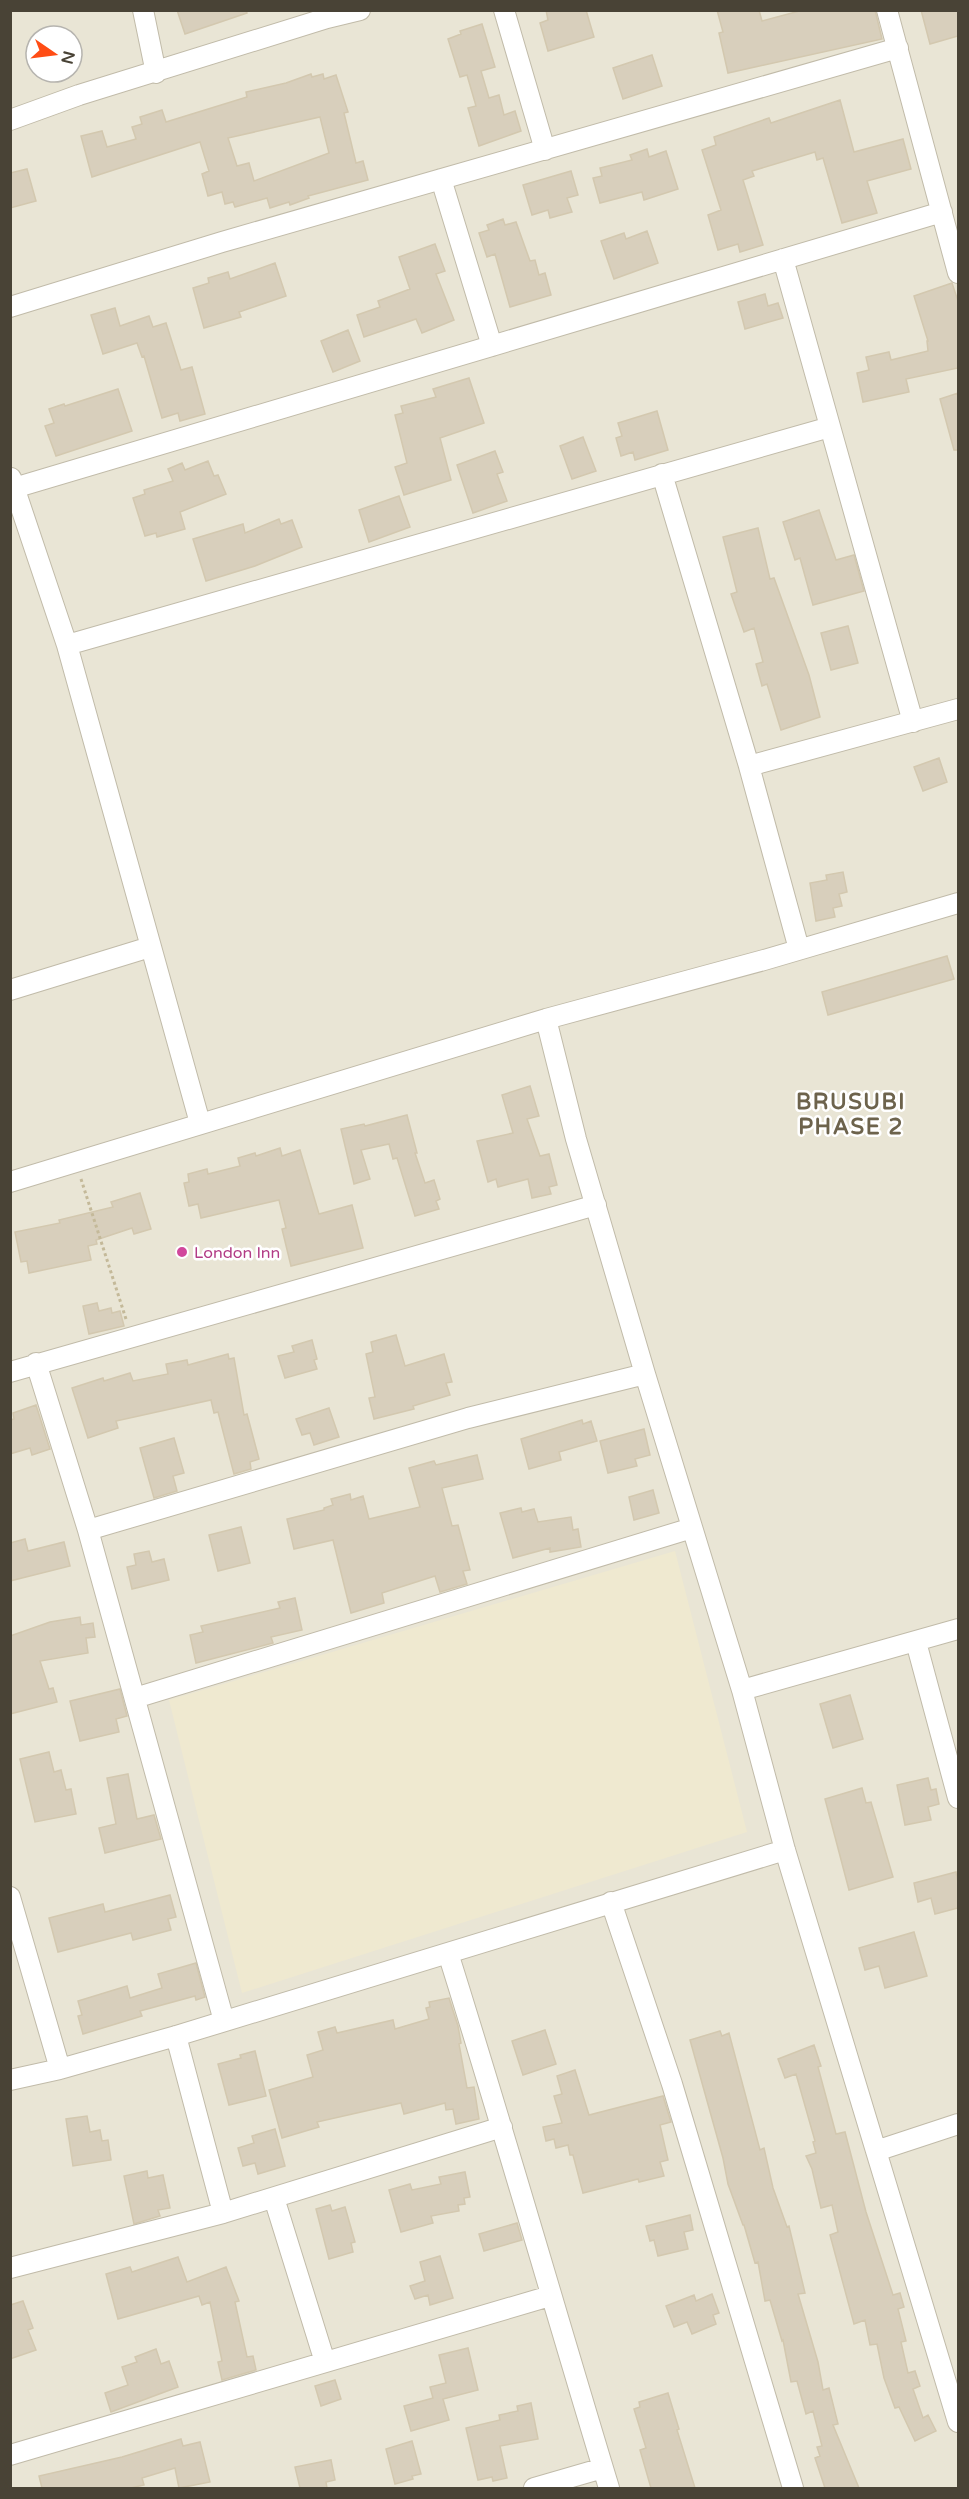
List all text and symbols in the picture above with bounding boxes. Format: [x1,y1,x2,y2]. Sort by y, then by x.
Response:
north arrow [24,24,84,84]
text: N [56,49,79,66]
district label: BRUSUBI PHASE 2 [796,1089,906,1140]
place label: London Inn [194,1243,280,1263]
marker: London Inn [175,1245,189,1259]

